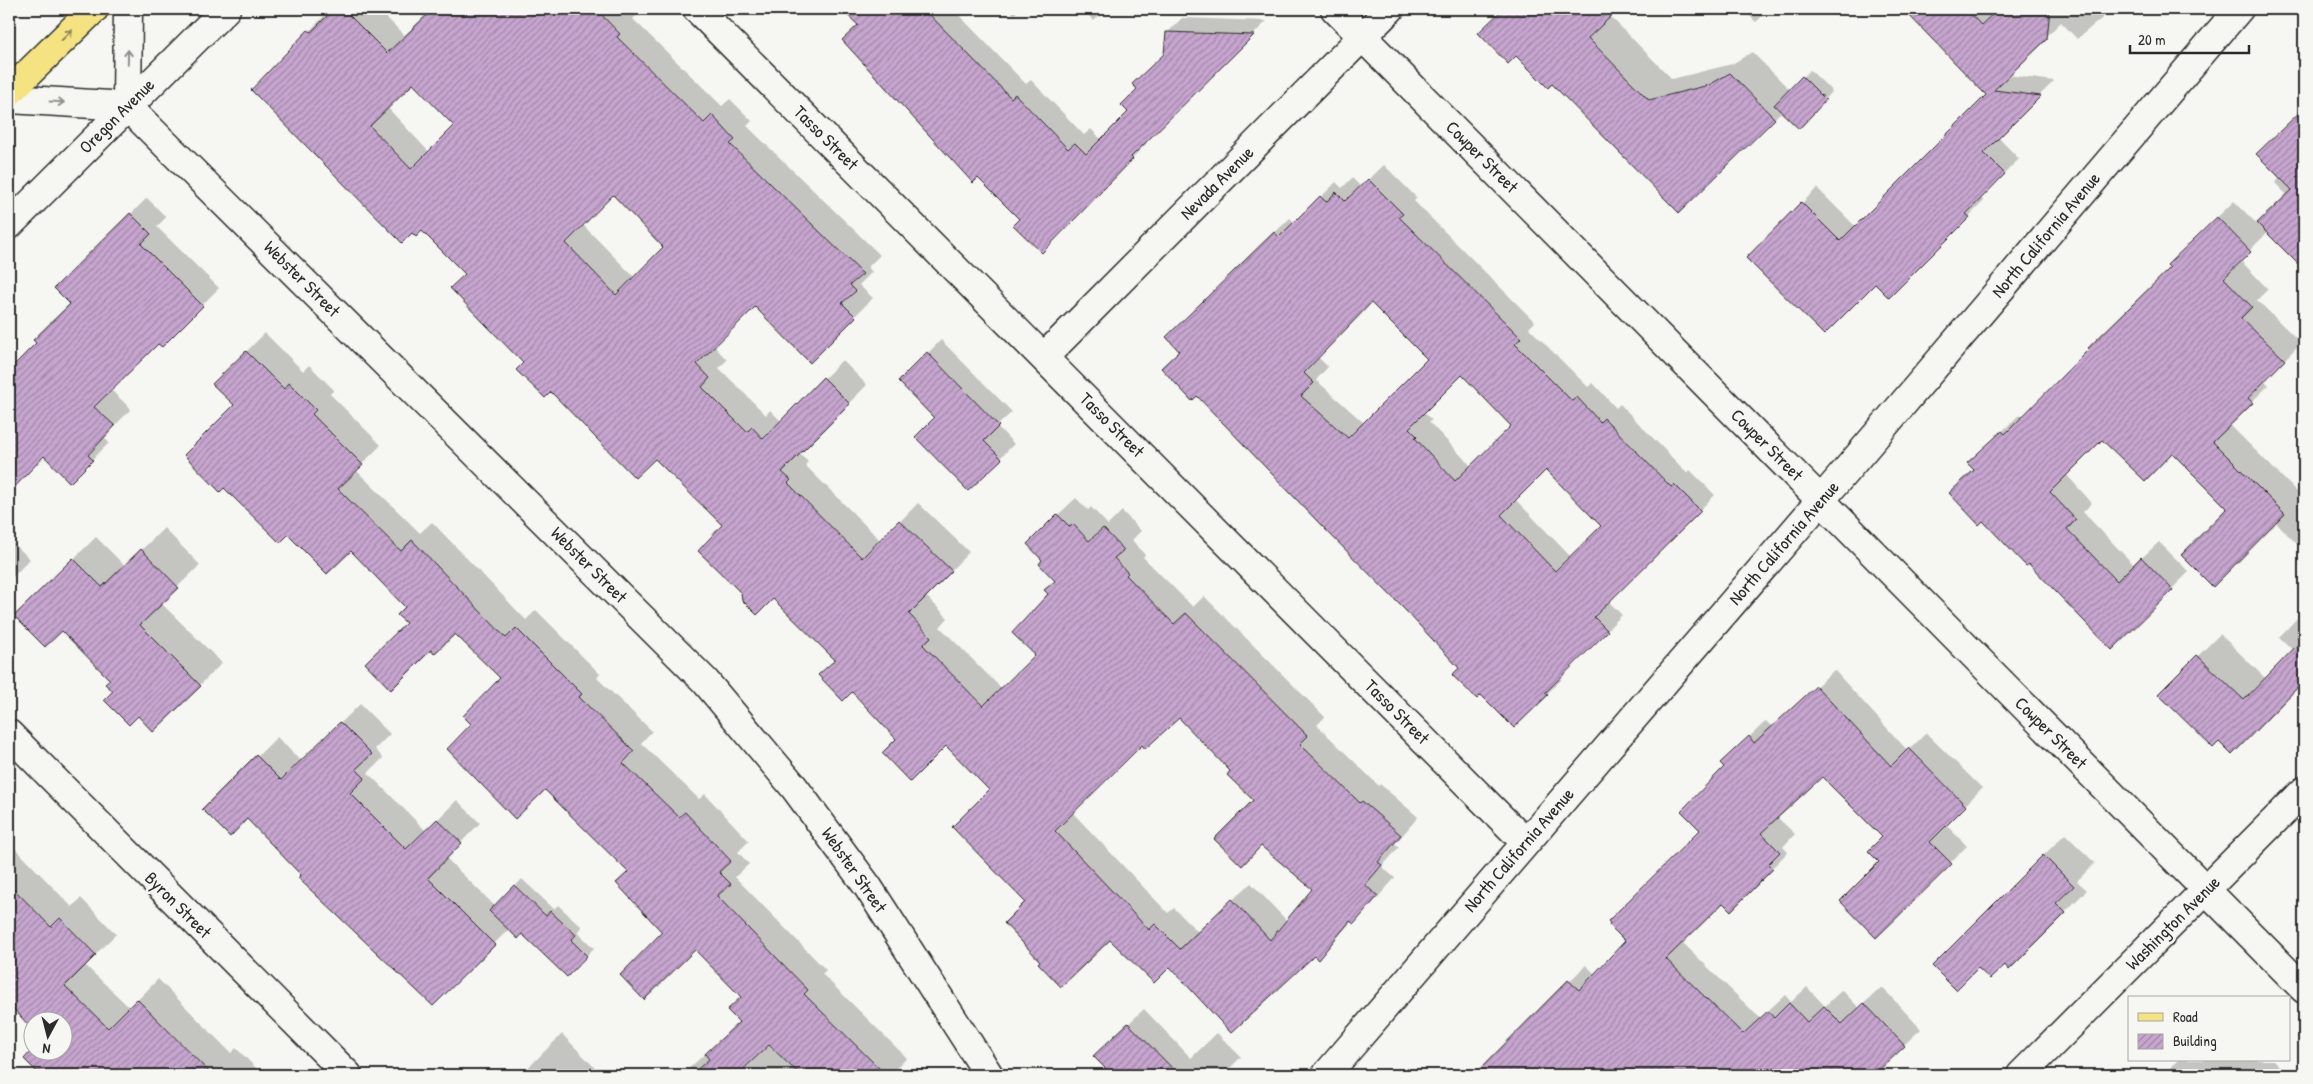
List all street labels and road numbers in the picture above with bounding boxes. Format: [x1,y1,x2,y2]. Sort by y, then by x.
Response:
street label: Oregon Avenue [73,72,160,159]
street label: Tasso Street [788,100,865,176]
street label: Cowper Street [1441,115,1525,199]
street label: Nevada Avenue [1174,140,1259,225]
street label: North California Avenue [1986,166,2106,303]
street label: Webster Street [259,235,347,323]
street label: Tasso Street [1074,387,1151,463]
street label: Cowper Street [1726,403,1810,487]
street label: North California Avenue [1723,475,1845,610]
street label: Webster Street [546,521,634,609]
street label: Tasso Street [1359,674,1436,750]
street label: Cowper Street [2010,691,2094,775]
street label: North California Avenue [1458,782,1580,917]
street label: Webster Street [816,822,893,918]
street label: Byron Street [139,866,218,944]
street label: Washington Avenue [2120,870,2225,975]

